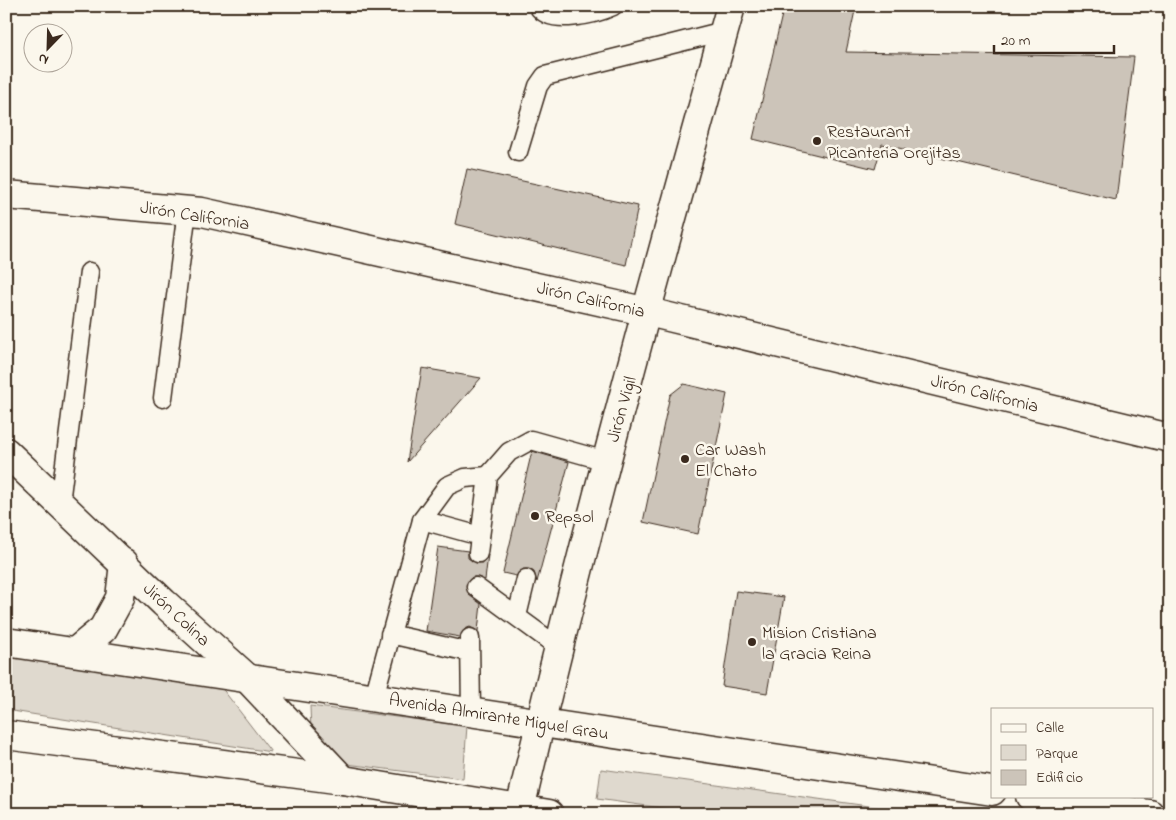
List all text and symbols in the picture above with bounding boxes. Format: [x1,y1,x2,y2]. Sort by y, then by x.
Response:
north arrow [22,22,72,72]
scale bar [994,22,1114,54]
text: 20 m [1001,30,1031,52]
text: N [35,47,52,70]
place label: Restaurant Picanteria Orejitas [827,120,961,167]
marker: Restaurant Picanteria Orejitas [811,135,823,147]
street label: Jirón California [138,196,251,238]
street label: Jirón California [534,276,647,326]
street label: Jirón California [928,369,1041,421]
street label: Jirón Vigil [601,374,646,446]
place label: Car Wash El Chato [695,438,766,485]
marker: Car Wash El Chato [679,453,691,465]
place label: Repsol [545,505,594,531]
marker: Repsol [529,510,541,522]
street label: Jirón Colina [136,577,215,654]
place label: Mision Cristiana la Gracia Reina [762,621,877,668]
marker: Mision Cristiana la Gracia Reina [746,636,758,648]
street label: Avenida Almirante Miguel Grau [387,688,610,749]
legend [991,708,1154,798]
text: Calle [1036,717,1064,739]
text: Parque [1036,743,1078,765]
text: Edificio [1036,767,1083,789]

